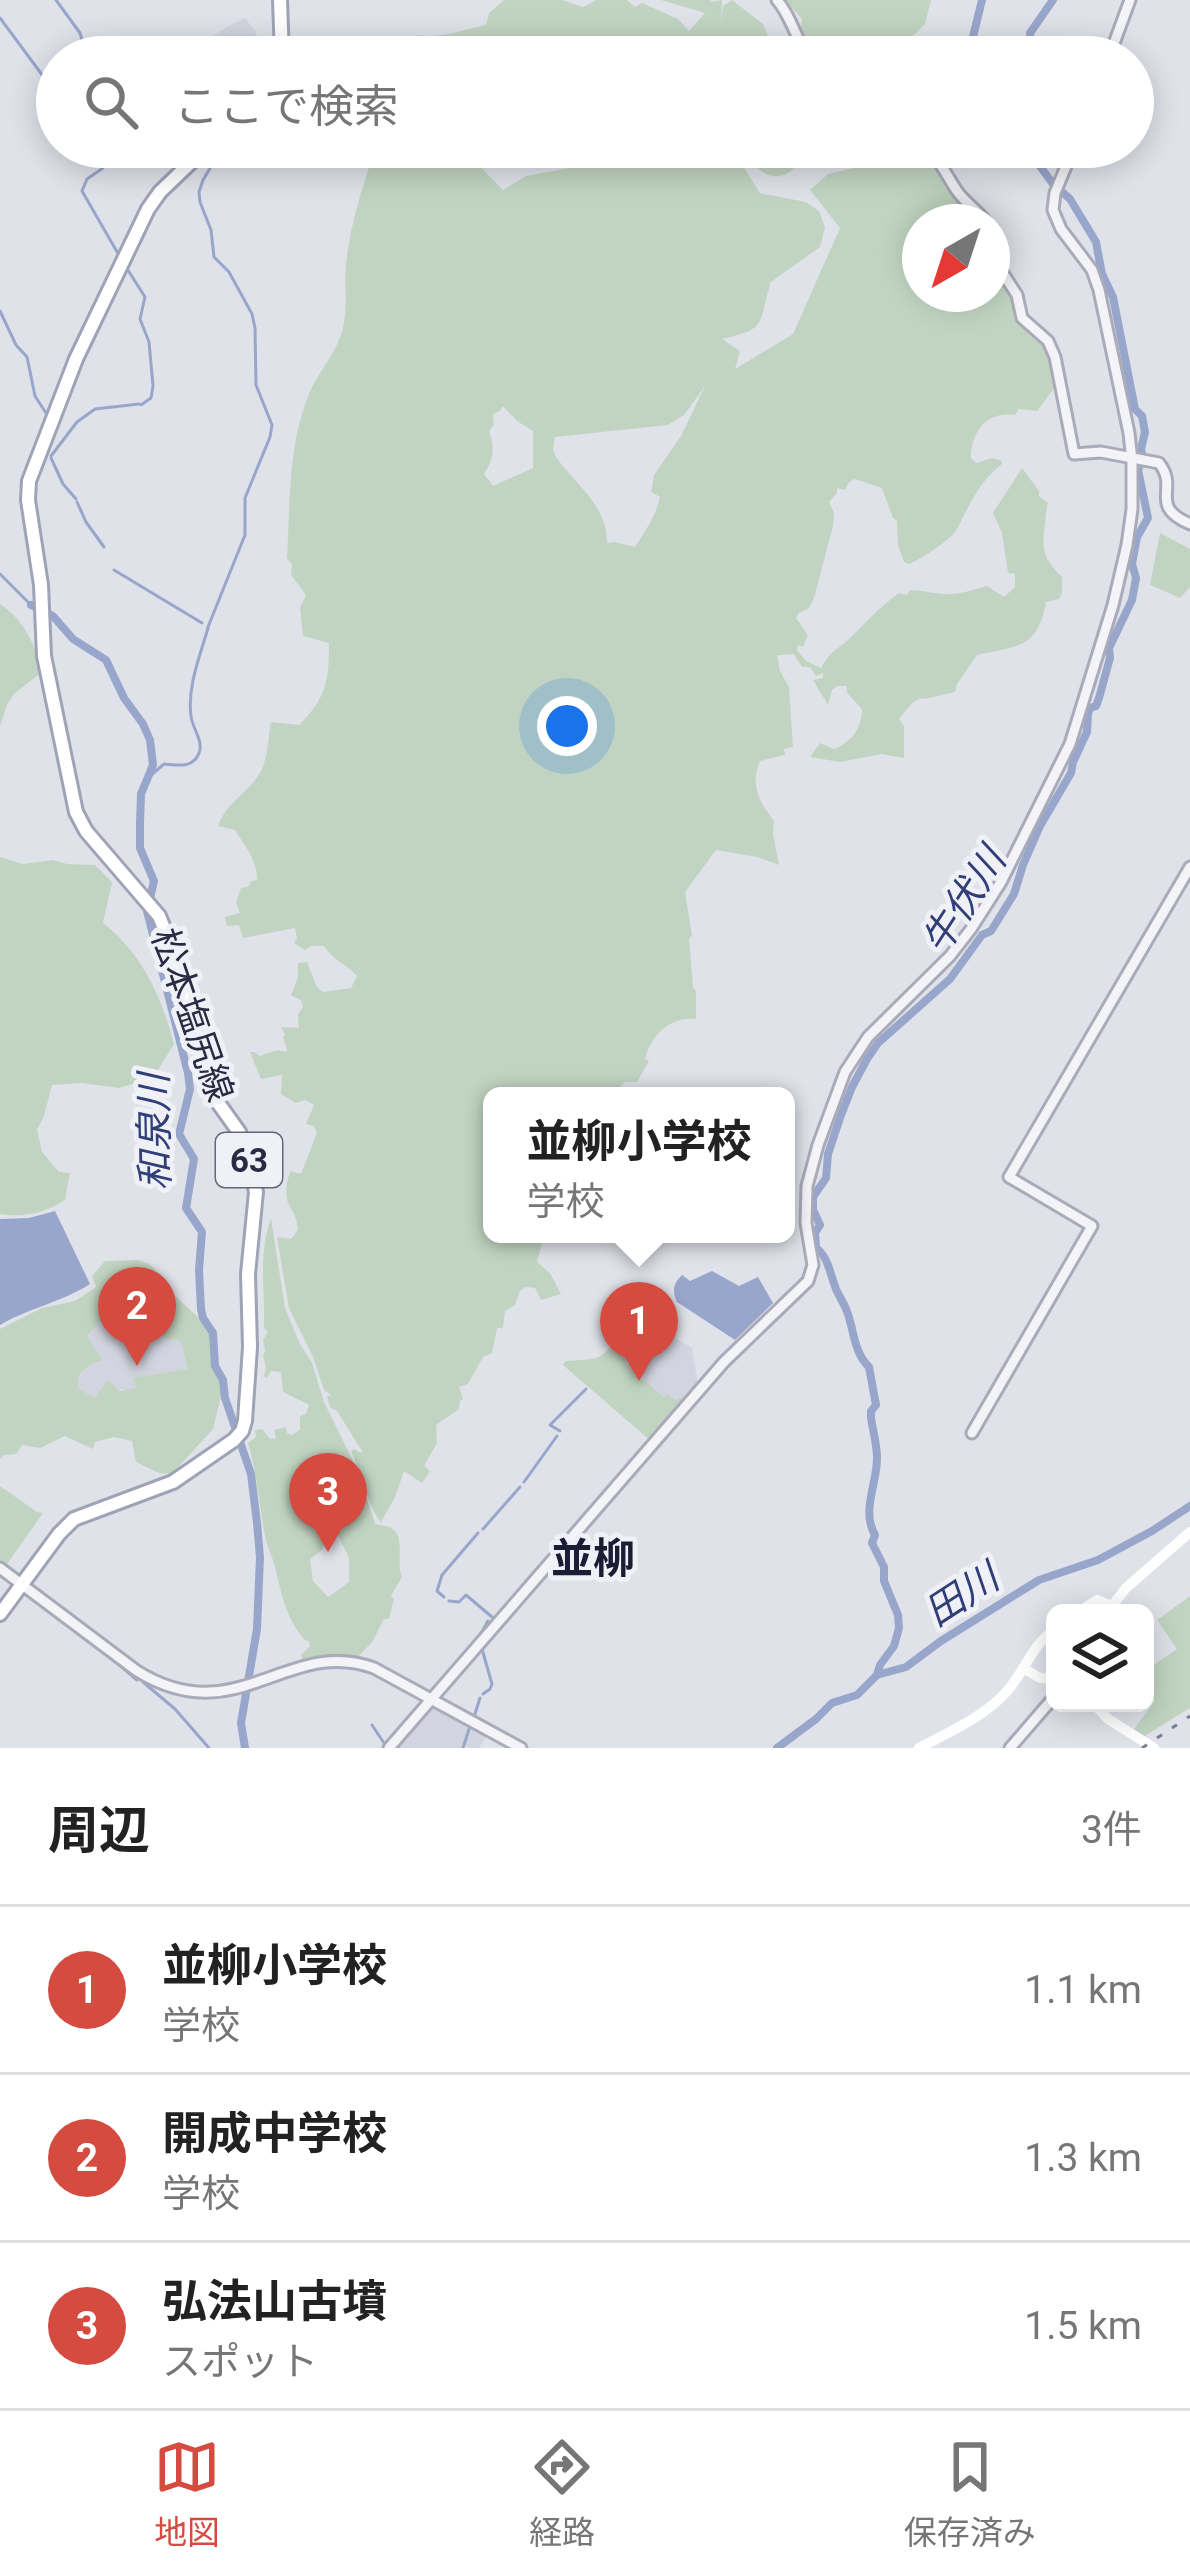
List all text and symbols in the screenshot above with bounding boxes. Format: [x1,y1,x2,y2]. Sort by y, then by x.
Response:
search box [36,36,1154,168]
icon: search [78,69,144,135]
text: ここで検索 [174,80,399,133]
north arrow [902,204,1010,312]
your location [537,696,597,756]
water label: 牛伏川 [913,836,1017,963]
street label: 松本塩尻線 [143,923,241,1107]
water label: 和泉川 [131,1069,179,1191]
popup [483,1087,795,1243]
text: 並柳小学校 [526,1115,752,1168]
road number: 63 [216,1133,282,1187]
text: 学校 [526,1179,605,1225]
pin: 2 [98,1267,176,1366]
pin: 1 [600,1282,678,1381]
pin: 3 [289,1453,367,1552]
district label: 並柳 [551,1534,635,1583]
water label: 田川 [917,1552,1011,1636]
map controls [1046,1604,1154,1712]
button: layers [1046,1604,1154,1712]
text: 周辺 [48,1801,150,1860]
text: 3件 [1081,1807,1142,1853]
text: 並柳小学校 [162,1939,387,1992]
text: 1 [76,1967,98,2013]
text: 1.1 km [1024,1967,1142,2013]
text: 学校 [162,2003,240,2049]
text: 開成中学校 [162,2107,387,2160]
text: 2 [76,2135,98,2181]
text: 1.3 km [1024,2135,1142,2181]
text: 学校 [162,2171,240,2217]
text: 弘法山古墳 [162,2275,387,2328]
text: 3 [76,2303,98,2349]
text: 1.5 km [1024,2303,1142,2349]
text: スポット [162,2339,318,2385]
tab: 地図 [154,2434,220,2554]
tab: 経路 [529,2434,595,2554]
tab: 保存済み [904,2434,1036,2554]

